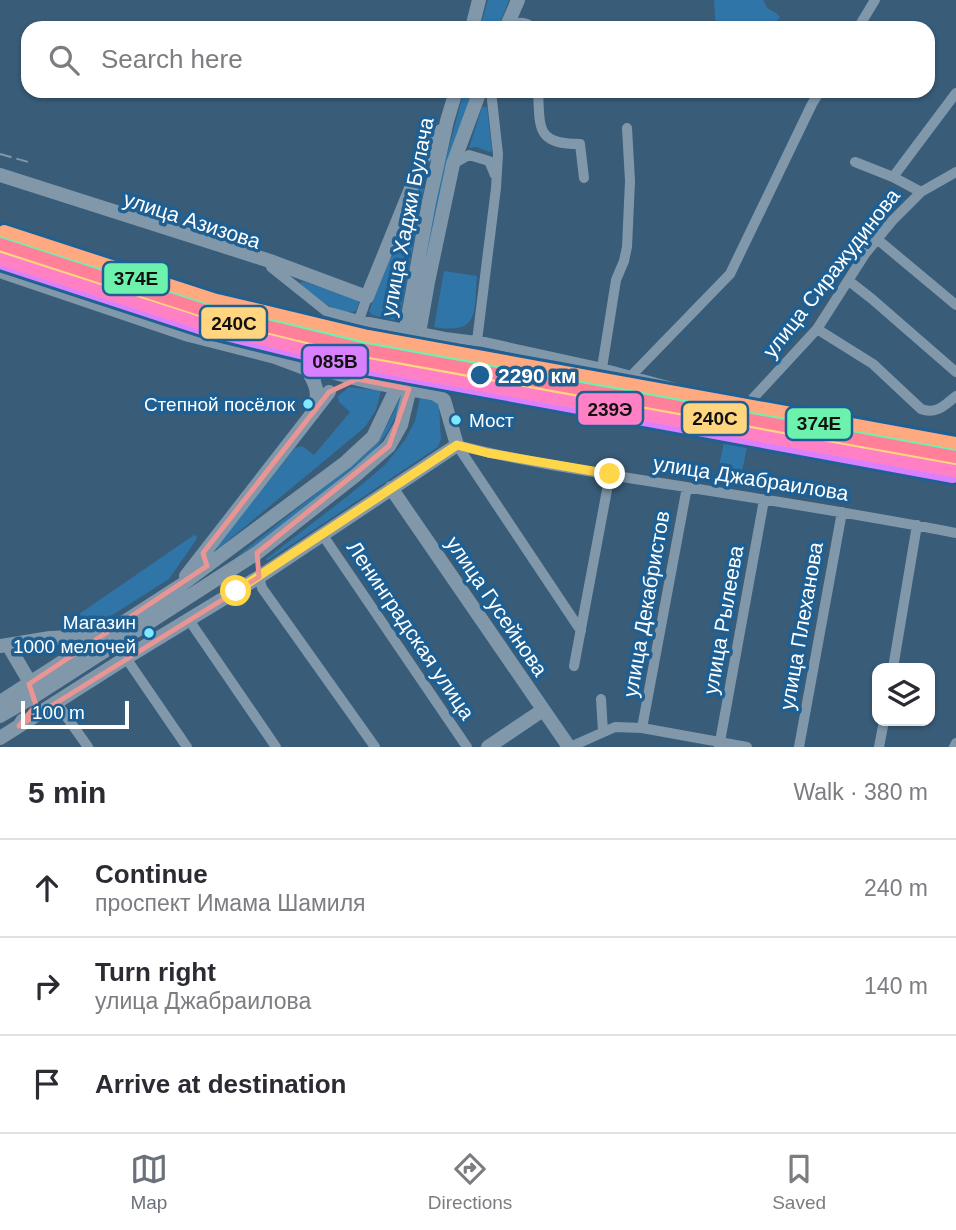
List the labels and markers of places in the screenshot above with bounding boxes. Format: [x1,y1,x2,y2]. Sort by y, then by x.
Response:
marker: 2290 км [468,363,492,387]
place label: 2290 км [498,364,577,387]
place label: Степной посёлок [144,394,296,415]
marker: Степной посёлок [301,397,315,411]
place label: Мост [469,410,514,431]
marker: Мост [449,413,463,427]
place label: Магазин 1000 мелочей [13,612,136,657]
marker: Магазин 1000 мелочей [142,626,156,640]

